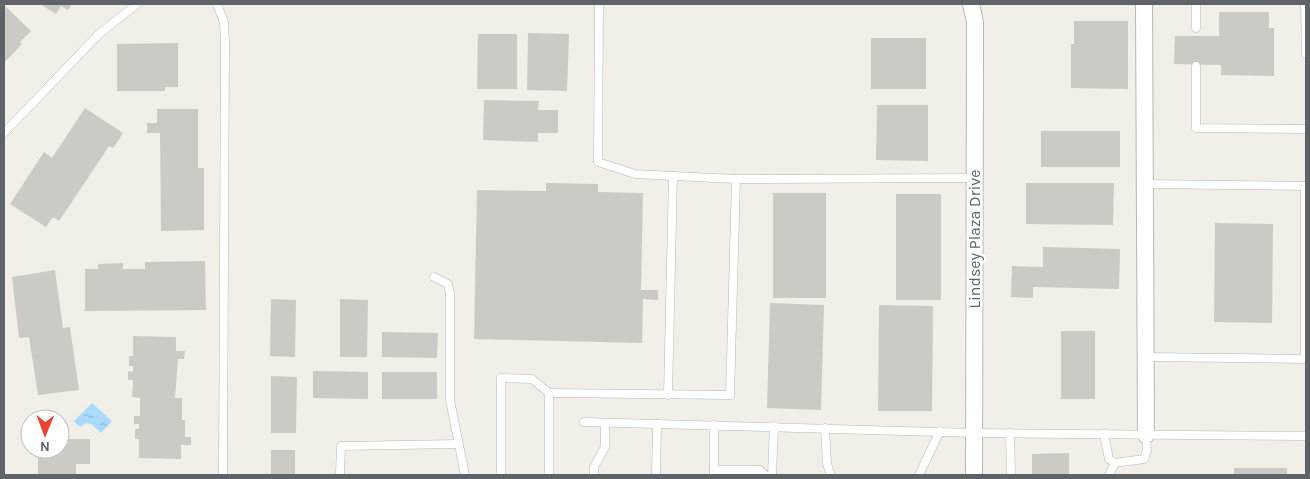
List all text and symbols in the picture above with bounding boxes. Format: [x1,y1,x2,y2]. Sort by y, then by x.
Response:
street label: Lindsey Plaza Drive [965,170,984,308]
north arrow [20,409,70,459]
text: N [40,438,50,455]

